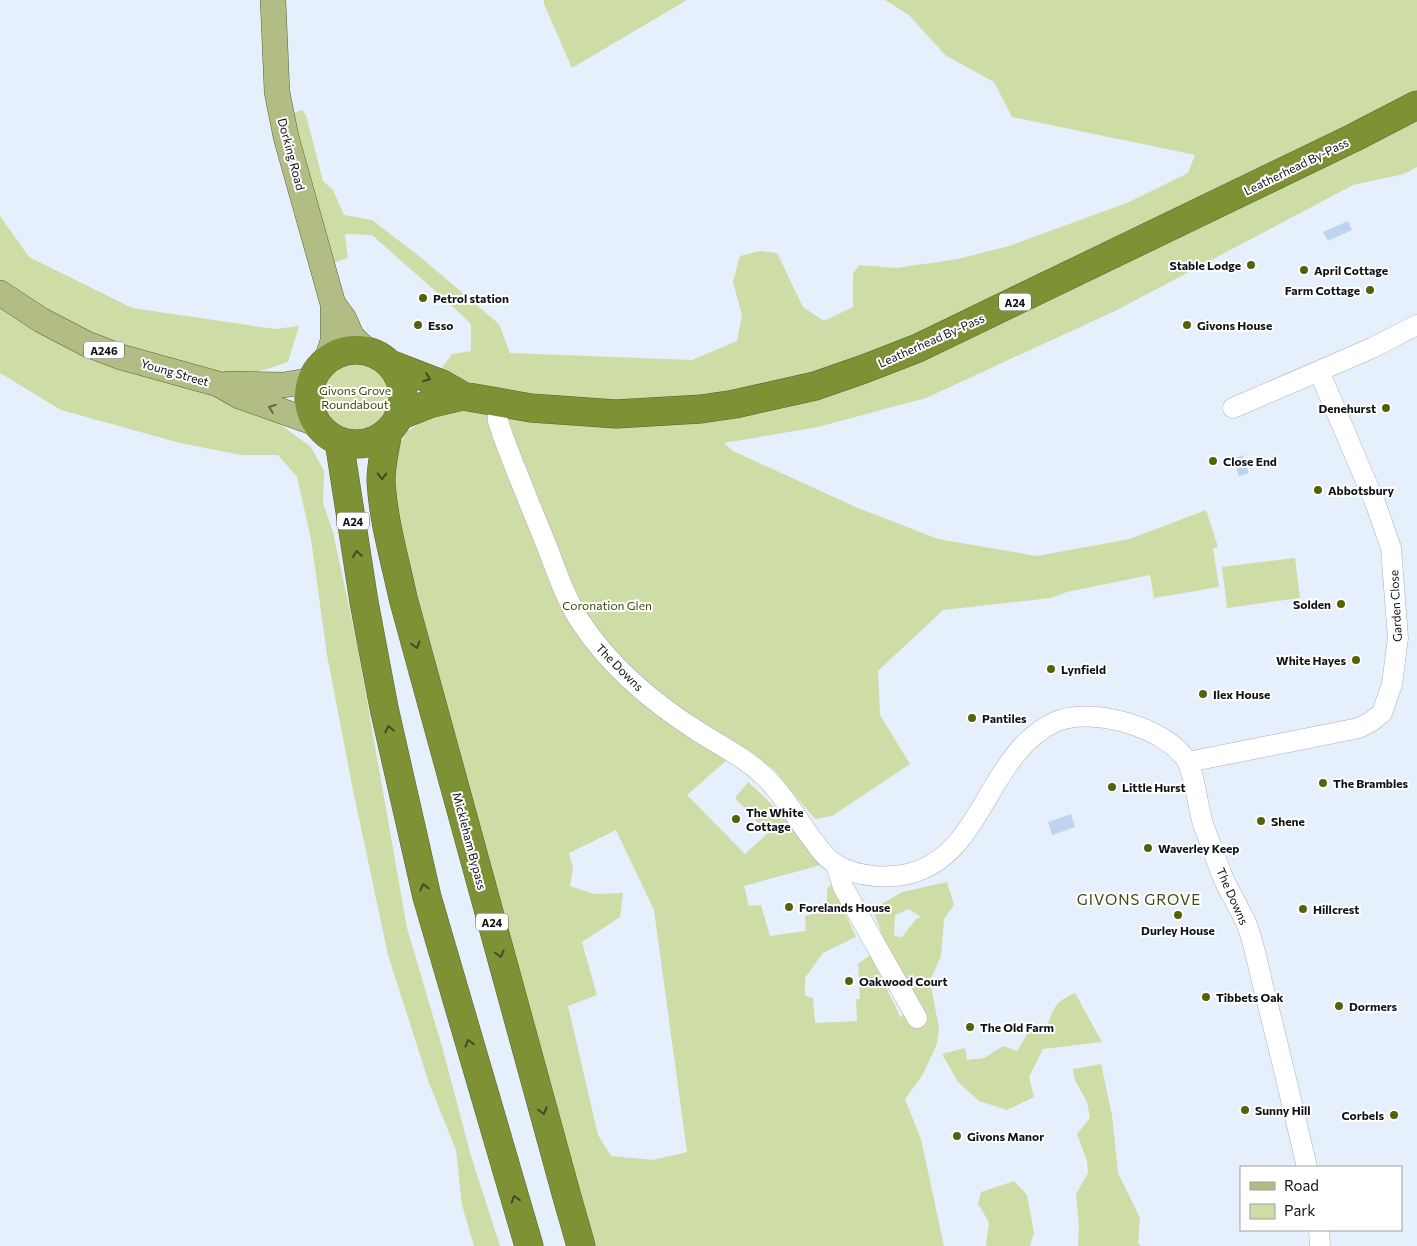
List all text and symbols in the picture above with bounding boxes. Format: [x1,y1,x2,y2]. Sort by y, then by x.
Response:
street label: Dorking Road [276,116,308,192]
street label: Leatherhead By-Pass [1241,135,1351,197]
place label: Stable Lodge [1170,258,1241,272]
marker: Stable Lodge [1245,259,1257,271]
place label: April Cottage [1314,263,1388,277]
marker: April Cottage [1298,264,1310,276]
place label: Farm Cottage [1285,283,1360,297]
marker: Farm Cottage [1364,284,1376,296]
place label: Petrol station [433,291,509,305]
marker: Petrol station [417,292,429,304]
road number: A24 [999,294,1031,310]
street label: Leatherhead By-Pass [876,310,986,370]
place label: Esso [428,318,453,332]
place label: Givons House [1197,318,1272,332]
marker: Esso [412,319,424,331]
marker: Givons House [1181,319,1193,331]
road number: A246 [84,342,124,358]
street label: Young Street [139,356,211,388]
one-way arrow [422,372,431,382]
park label: Givons Grove Roundabout [319,383,391,411]
place label: Denehurst [1318,401,1376,415]
marker: Denehurst [1380,402,1392,414]
one-way arrow [269,404,277,414]
place label: Close End [1223,454,1277,468]
marker: Close End [1207,455,1219,467]
one-way arrow [377,472,387,480]
place label: Abbotsbury [1328,483,1395,497]
marker: Abbotsbury [1312,484,1324,496]
road number: A24 [337,512,369,530]
one-way arrow [353,550,363,558]
street label: Garden Close [1386,570,1404,642]
place label: Solden [1293,597,1331,611]
park label: Coronation Glen [562,598,652,612]
marker: Solden [1335,598,1347,610]
one-way arrow [411,641,421,649]
street label: The Downs [594,641,646,693]
place label: White Hayes [1276,653,1346,667]
marker: White Hayes [1350,654,1362,666]
place label: Lynfield [1061,662,1106,676]
marker: Lynfield [1045,663,1057,675]
place label: Ilex House [1213,687,1270,701]
marker: Ilex House [1197,688,1209,700]
place label: Pantiles [982,711,1027,725]
marker: Pantiles [966,712,978,724]
one-way arrow [384,724,394,733]
place label: The Brambles [1333,776,1409,790]
marker: The Brambles [1317,777,1329,789]
place label: Little Hurst [1122,780,1186,794]
marker: Little Hurst [1106,781,1118,793]
street label: Mickleham Bypass [450,791,490,891]
place label: The White Cottage [746,805,804,833]
marker: The White Cottage [730,813,742,825]
place label: Shene [1271,814,1305,828]
marker: Shene [1255,815,1267,827]
place label: Waverley Keep [1158,841,1239,855]
marker: Waverley Keep [1142,842,1154,854]
street label: The Downs [1214,865,1252,927]
one-way arrow [419,883,430,892]
district label: GIVONS GROVE [1077,890,1201,908]
place label: Forelands House [799,900,890,914]
marker: Forelands House [783,901,795,913]
place label: Hillcrest [1313,902,1359,916]
marker: Hillcrest [1297,903,1309,915]
marker: Durley House [1172,909,1184,921]
road number: A24 [476,914,508,930]
place label: Durley House [1141,923,1215,937]
one-way arrow [495,949,505,957]
place label: Oakwood Court [859,974,948,988]
marker: Oakwood Court [843,975,855,987]
place label: Tibbets Oak [1216,990,1284,1004]
marker: Tibbets Oak [1200,991,1212,1003]
place label: Dormers [1349,999,1397,1013]
marker: Dormers [1333,1000,1345,1012]
place label: The Old Farm [980,1020,1054,1034]
marker: The Old Farm [964,1021,976,1033]
one-way arrow [465,1040,475,1048]
place label: Sunny Hill [1255,1103,1311,1117]
marker: Sunny Hill [1239,1104,1251,1116]
one-way arrow [537,1106,548,1115]
place label: Corbels [1341,1108,1384,1122]
marker: Corbels [1388,1109,1400,1121]
place label: Givons Manor [967,1129,1044,1143]
marker: Givons Manor [951,1130,963,1142]
legend [1240,1166,1402,1231]
text: Road [1284,1176,1319,1194]
one-way arrow [510,1196,520,1204]
text: Park [1284,1201,1315,1219]

